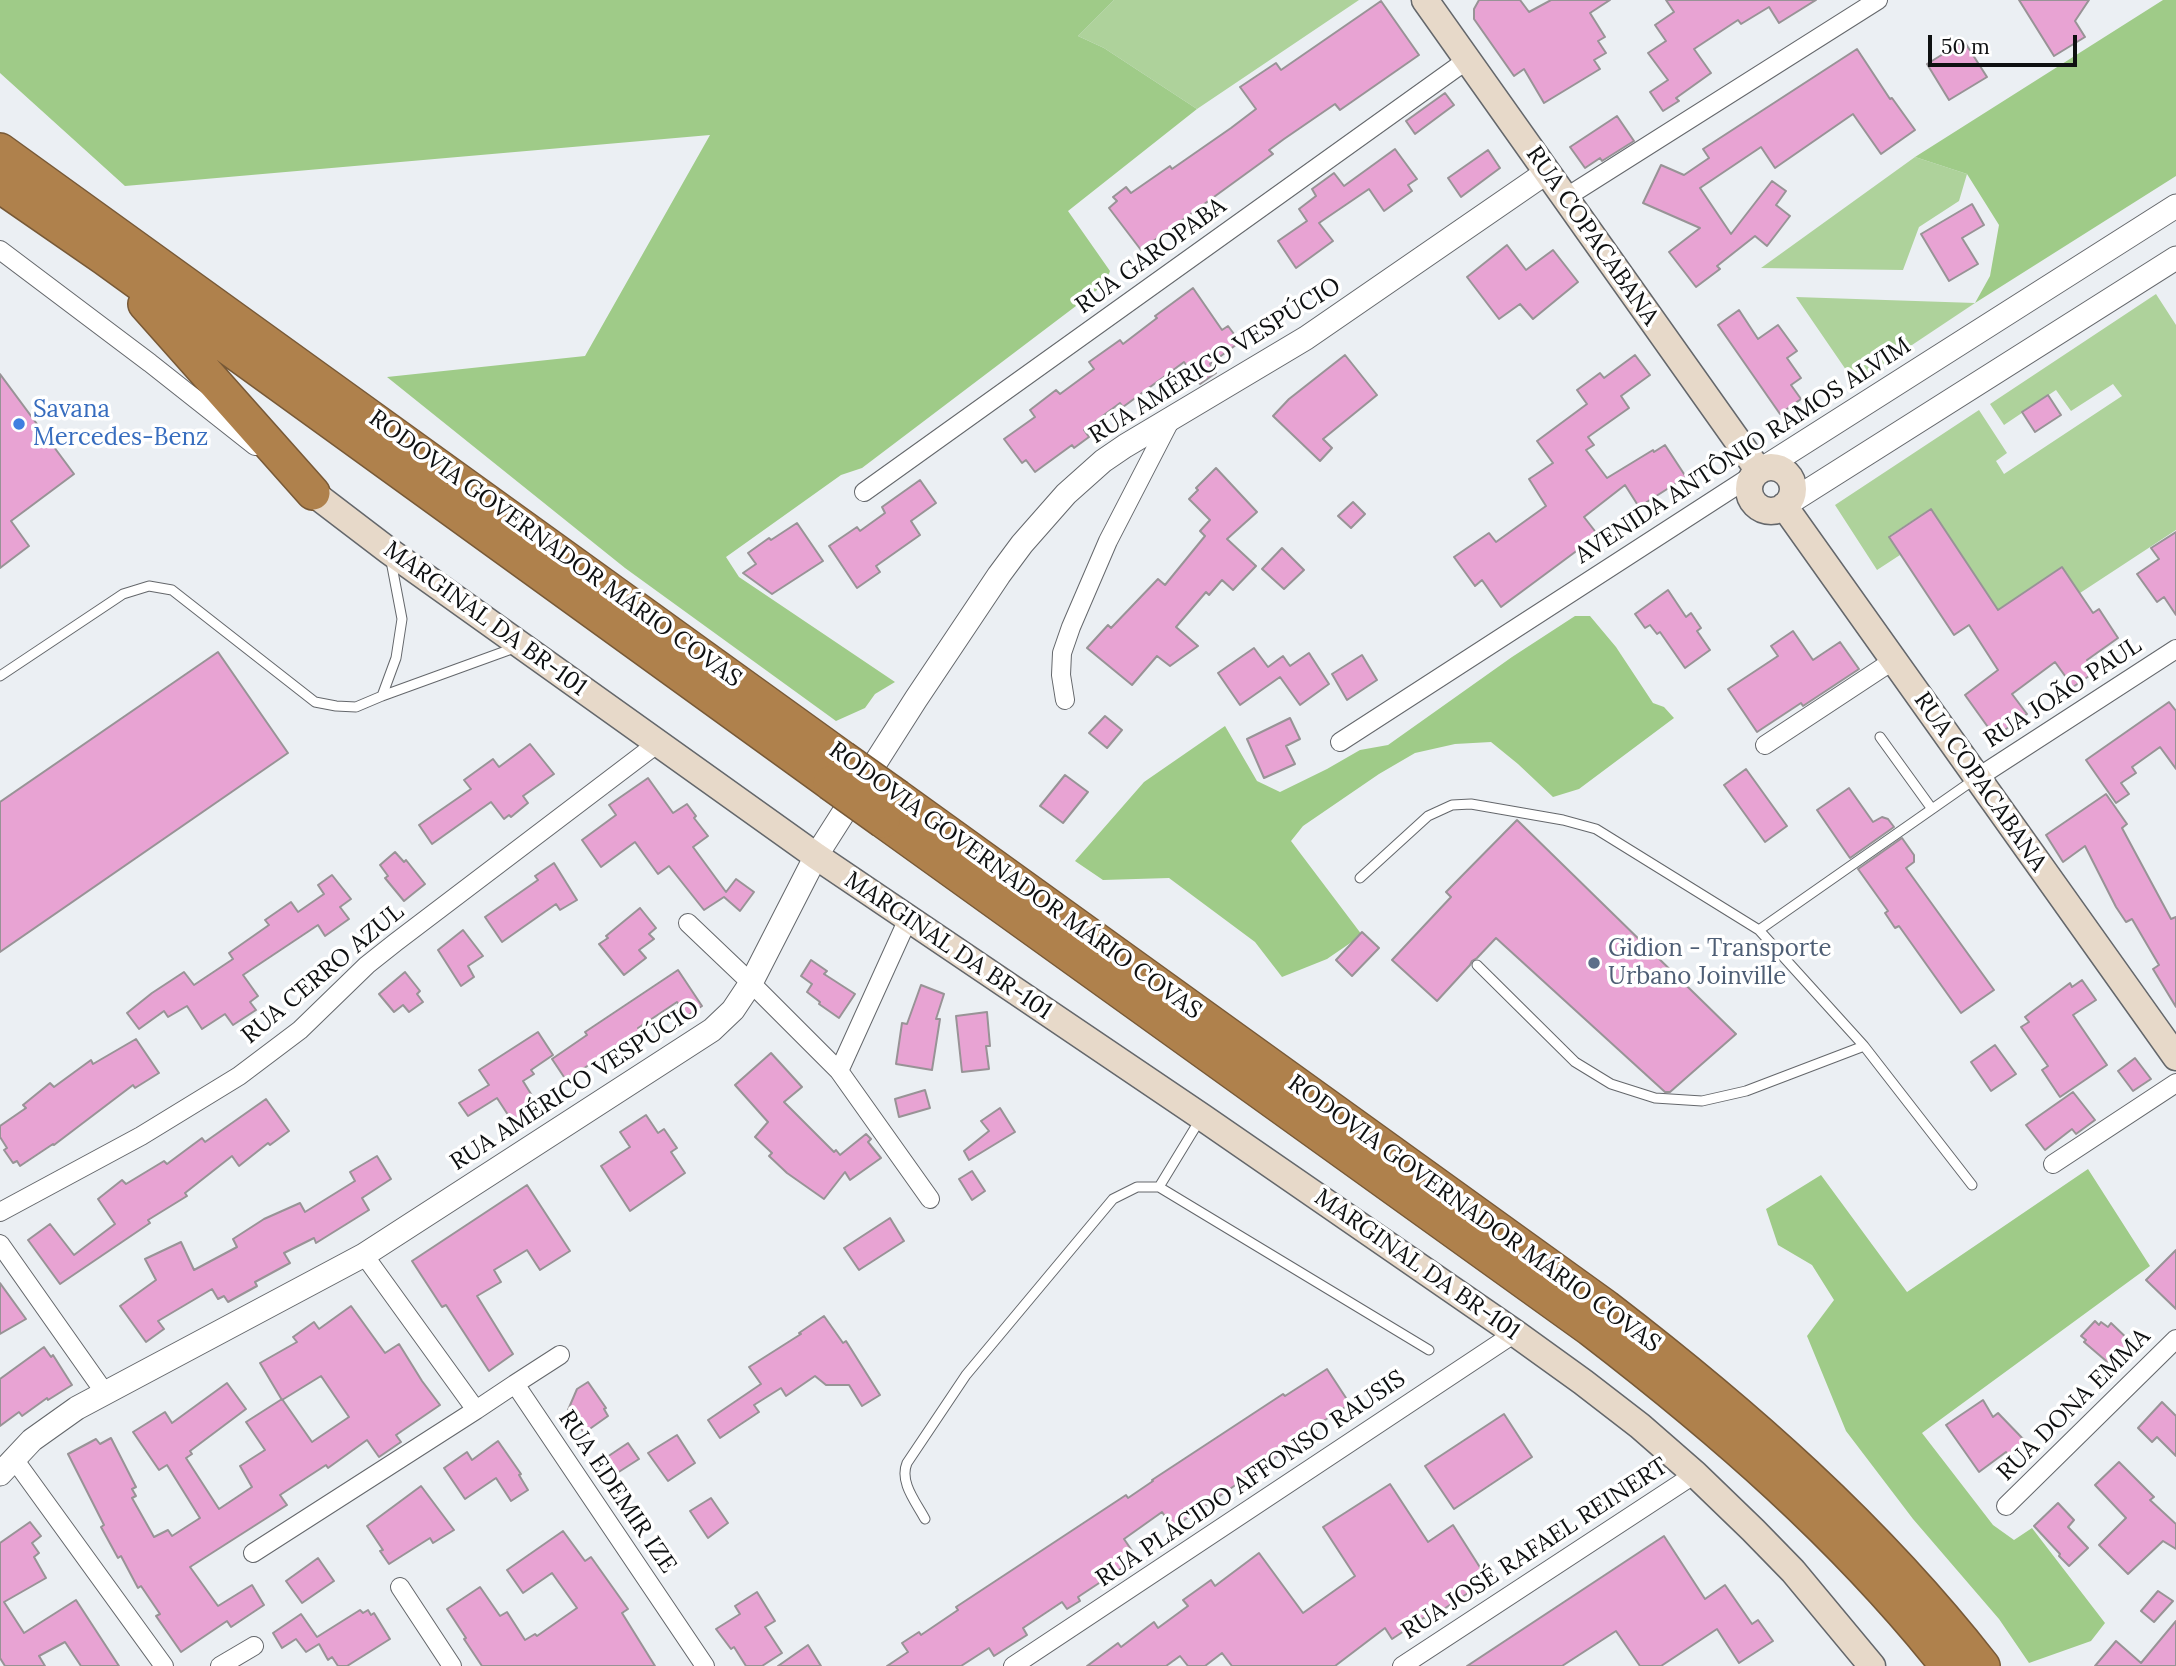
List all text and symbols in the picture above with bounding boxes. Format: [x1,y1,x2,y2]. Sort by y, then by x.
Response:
scale bar [1931,21,2080,65]
text: 50 m [1941,33,1990,60]
street label: RUA COPACABANA [1519,141,1665,331]
street label: RUA GAROPABA [1070,192,1232,320]
street label: RUA AMÉRICO VESPÚCIO [1084,272,1346,450]
street label: AVENIDA ANTÔNIO RAMOS ALVIM [1570,332,1916,570]
place label: Savana Mercedes-Benz [33,396,208,452]
street label: RODOVIA GOVERNADOR MÁRIO COVAS [363,404,747,694]
marker: Savana Mercedes-Benz [11,416,27,432]
street label: MARGINAL DA BR-101 [378,536,592,702]
street label: RUA JOÃO PAUL [1979,631,2147,755]
street label: RUA COPACABANA [1907,687,2053,877]
street label: RODOVIA GOVERNADOR MÁRIO COVAS [823,736,1207,1026]
street label: MARGINAL DA BR-101 [839,866,1057,1026]
street label: RUA CERRO AZUL [236,898,410,1050]
place label: Gidion - Transporte Urbano Joinville [1608,935,1832,991]
marker: Gidion - Transporte Urbano Joinville [1586,955,1602,971]
street label: RUA AMÉRICO VESPÚCIO [445,995,705,1177]
street label: RODOVIA GOVERNADOR MÁRIO COVAS [1282,1069,1666,1359]
street label: MARGINAL DA BR-101 [1309,1183,1525,1347]
street label: RUA DONA EMMA [1992,1323,2156,1487]
street label: RUA PLÁCIDO AFFONSO RAUSIS [1091,1365,1411,1593]
street label: RUA EDEMIR IZE [552,1405,682,1579]
street label: RUA JOSÉ RAFAEL REINERT [1396,1452,1674,1646]

